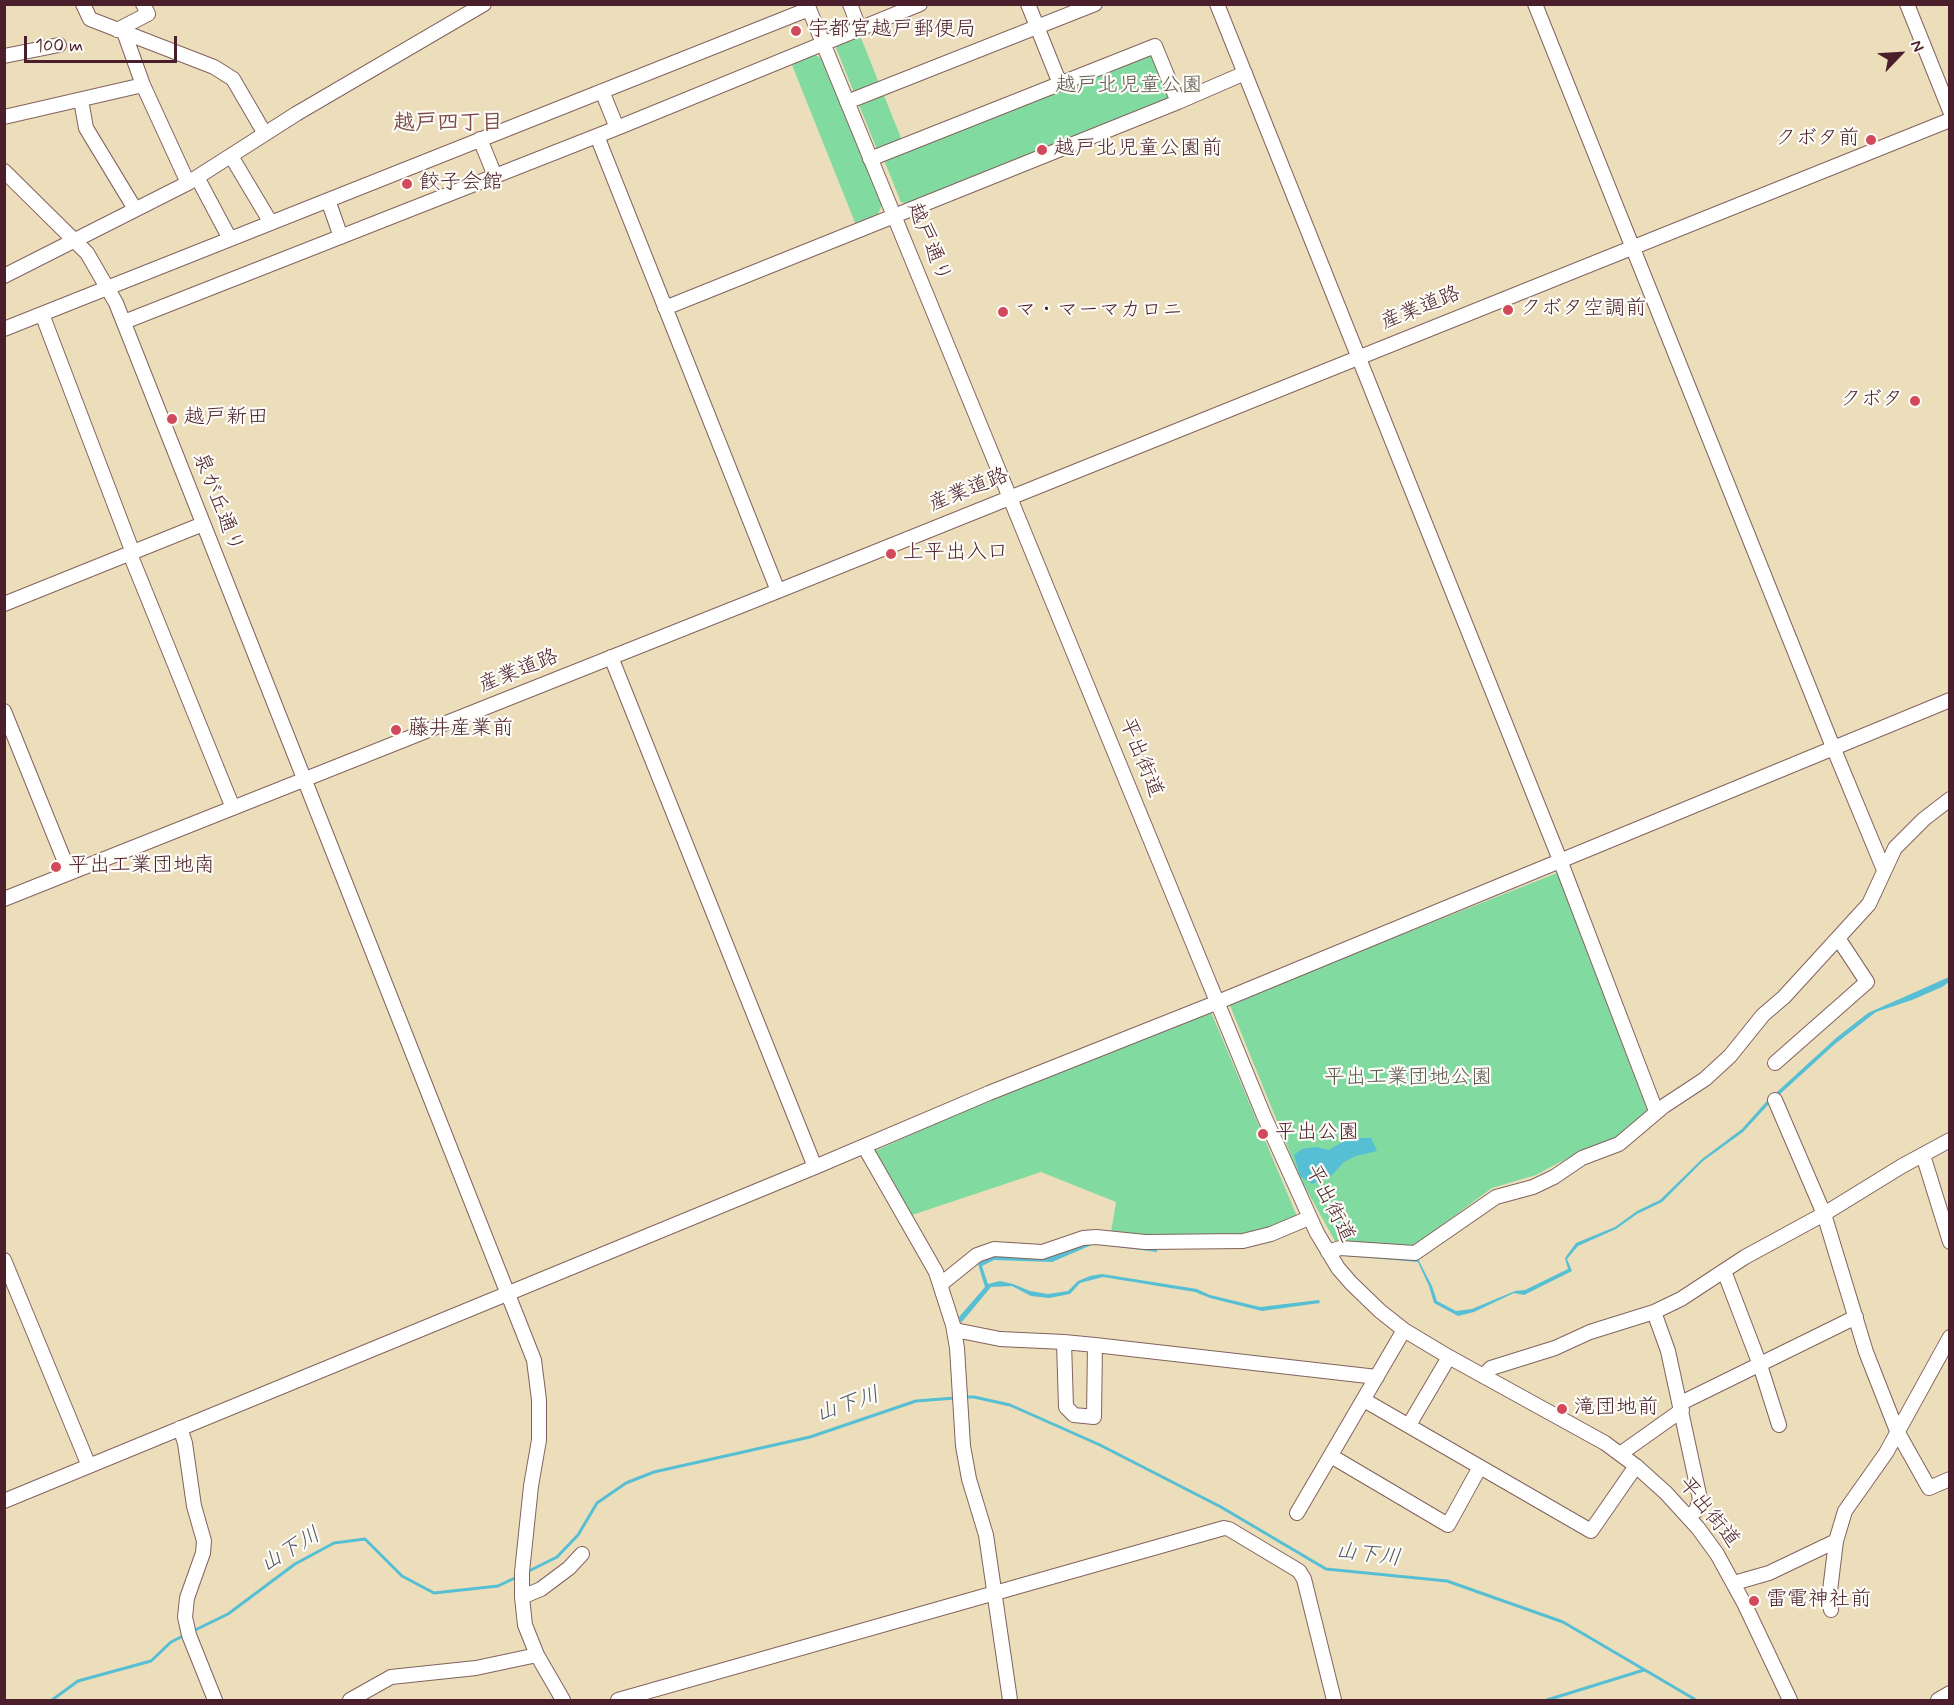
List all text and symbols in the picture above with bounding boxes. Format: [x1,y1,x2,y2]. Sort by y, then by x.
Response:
place label: 宇都宮越戸郵便局 [808,18,976,44]
scale bar [27,24,180,62]
marker: 宇都宮越戸郵便局 [789,24,803,38]
north arrow [1870,24,1930,84]
text: 100 m [35,34,83,58]
text: N [1905,37,1929,55]
park label: 越戸北児童公園 [1056,74,1202,100]
district label: 越戸四丁目 [393,111,503,137]
place label: クボタ前 [1775,127,1859,153]
marker: クボタ前 [1864,133,1878,147]
place label: 越戸北児童公園前 [1054,137,1222,163]
marker: 越戸北児童公園前 [1035,143,1049,157]
place label: 餃子会館 [419,171,503,197]
marker: 餃子会館 [400,177,414,191]
street label: 越戸通り [901,199,955,287]
street label: 産業道路 [1377,282,1465,336]
place label: クボタ空調前 [1520,297,1646,323]
place label: マ・マーマカロニ [1015,299,1183,325]
marker: クボタ空調前 [1501,303,1515,317]
marker: マ・マーマカロニ [996,305,1010,319]
place label: クボタ [1840,388,1903,414]
marker: クボタ [1908,394,1922,408]
place label: 越戸新田 [184,406,268,432]
marker: 越戸新田 [165,412,179,426]
street label: 泉が丘通り [186,449,248,557]
street label: 産業道路 [925,464,1013,518]
place label: 上平出入口 [903,541,1008,567]
marker: 上平出入口 [884,547,898,561]
street label: 産業道路 [475,645,563,699]
street label: 平出街道 [1113,714,1167,802]
place label: 藤井産業前 [408,717,513,743]
marker: 藤井産業前 [389,723,403,737]
place label: 平出工業団地南 [68,854,215,880]
marker: 平出工業団地南 [49,860,63,874]
park label: 平出工業団地公園 [1324,1066,1492,1092]
place label: 平出公園 [1275,1121,1359,1147]
marker: 平出公園 [1256,1127,1270,1141]
street label: 平出街道 [1299,1161,1359,1247]
water label: 山下川 [813,1383,883,1429]
place label: 滝団地前 [1574,1396,1658,1422]
marker: 滝団地前 [1555,1402,1569,1416]
street label: 平出街道 [1672,1472,1744,1554]
water label: 山下川 [256,1523,326,1579]
water label: 山下川 [1334,1539,1402,1573]
place label: 雷電神社前 [1766,1588,1871,1614]
marker: 雷電神社前 [1747,1594,1761,1608]

